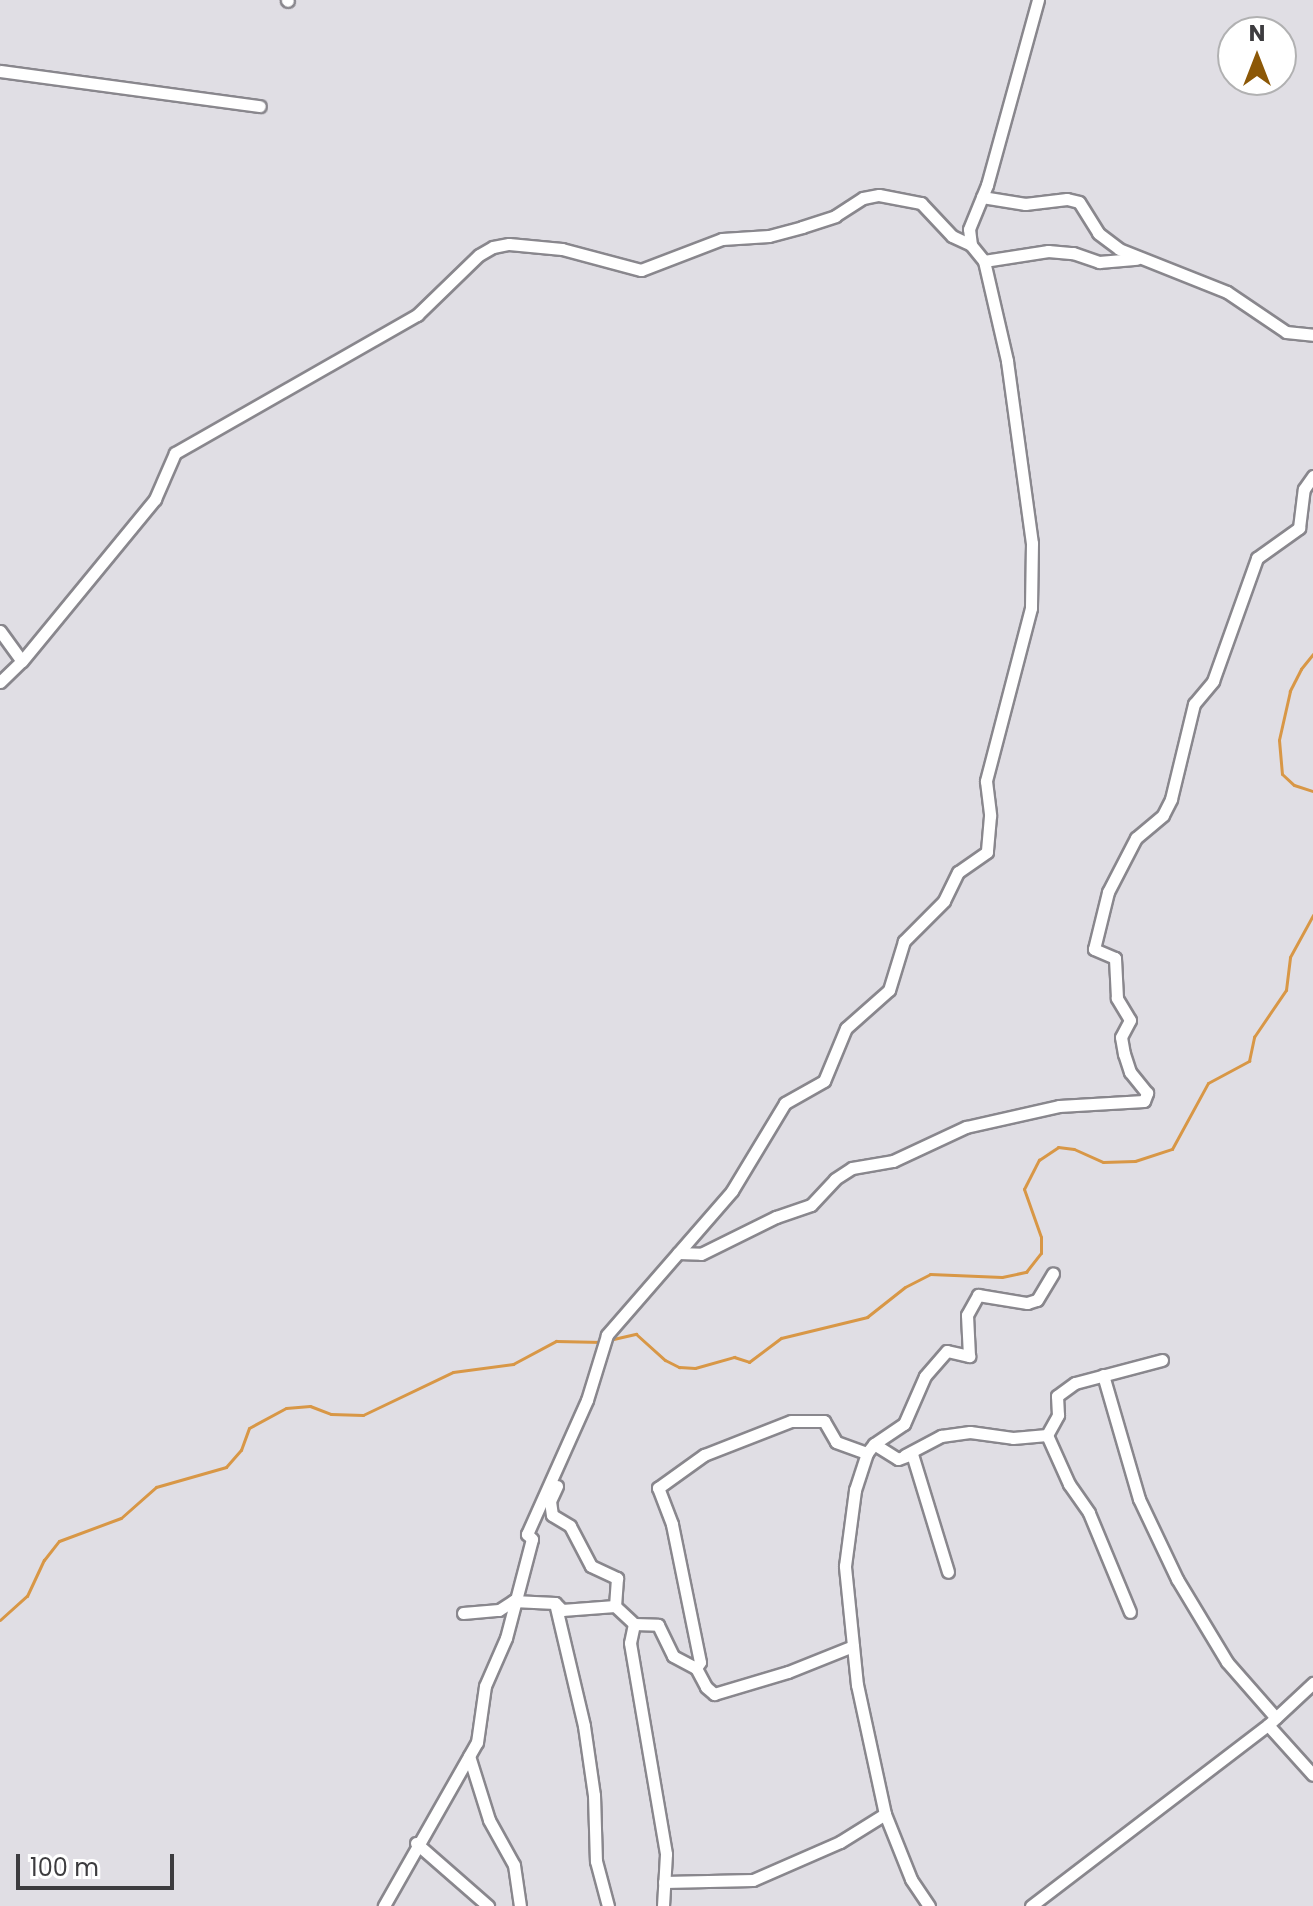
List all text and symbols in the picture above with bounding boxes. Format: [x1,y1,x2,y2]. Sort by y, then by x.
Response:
north arrow [1217,16,1297,96]
text: N [1249,18,1265,49]
scale bar [20,1838,178,1888]
text: 100 m [30,1851,99,1884]

